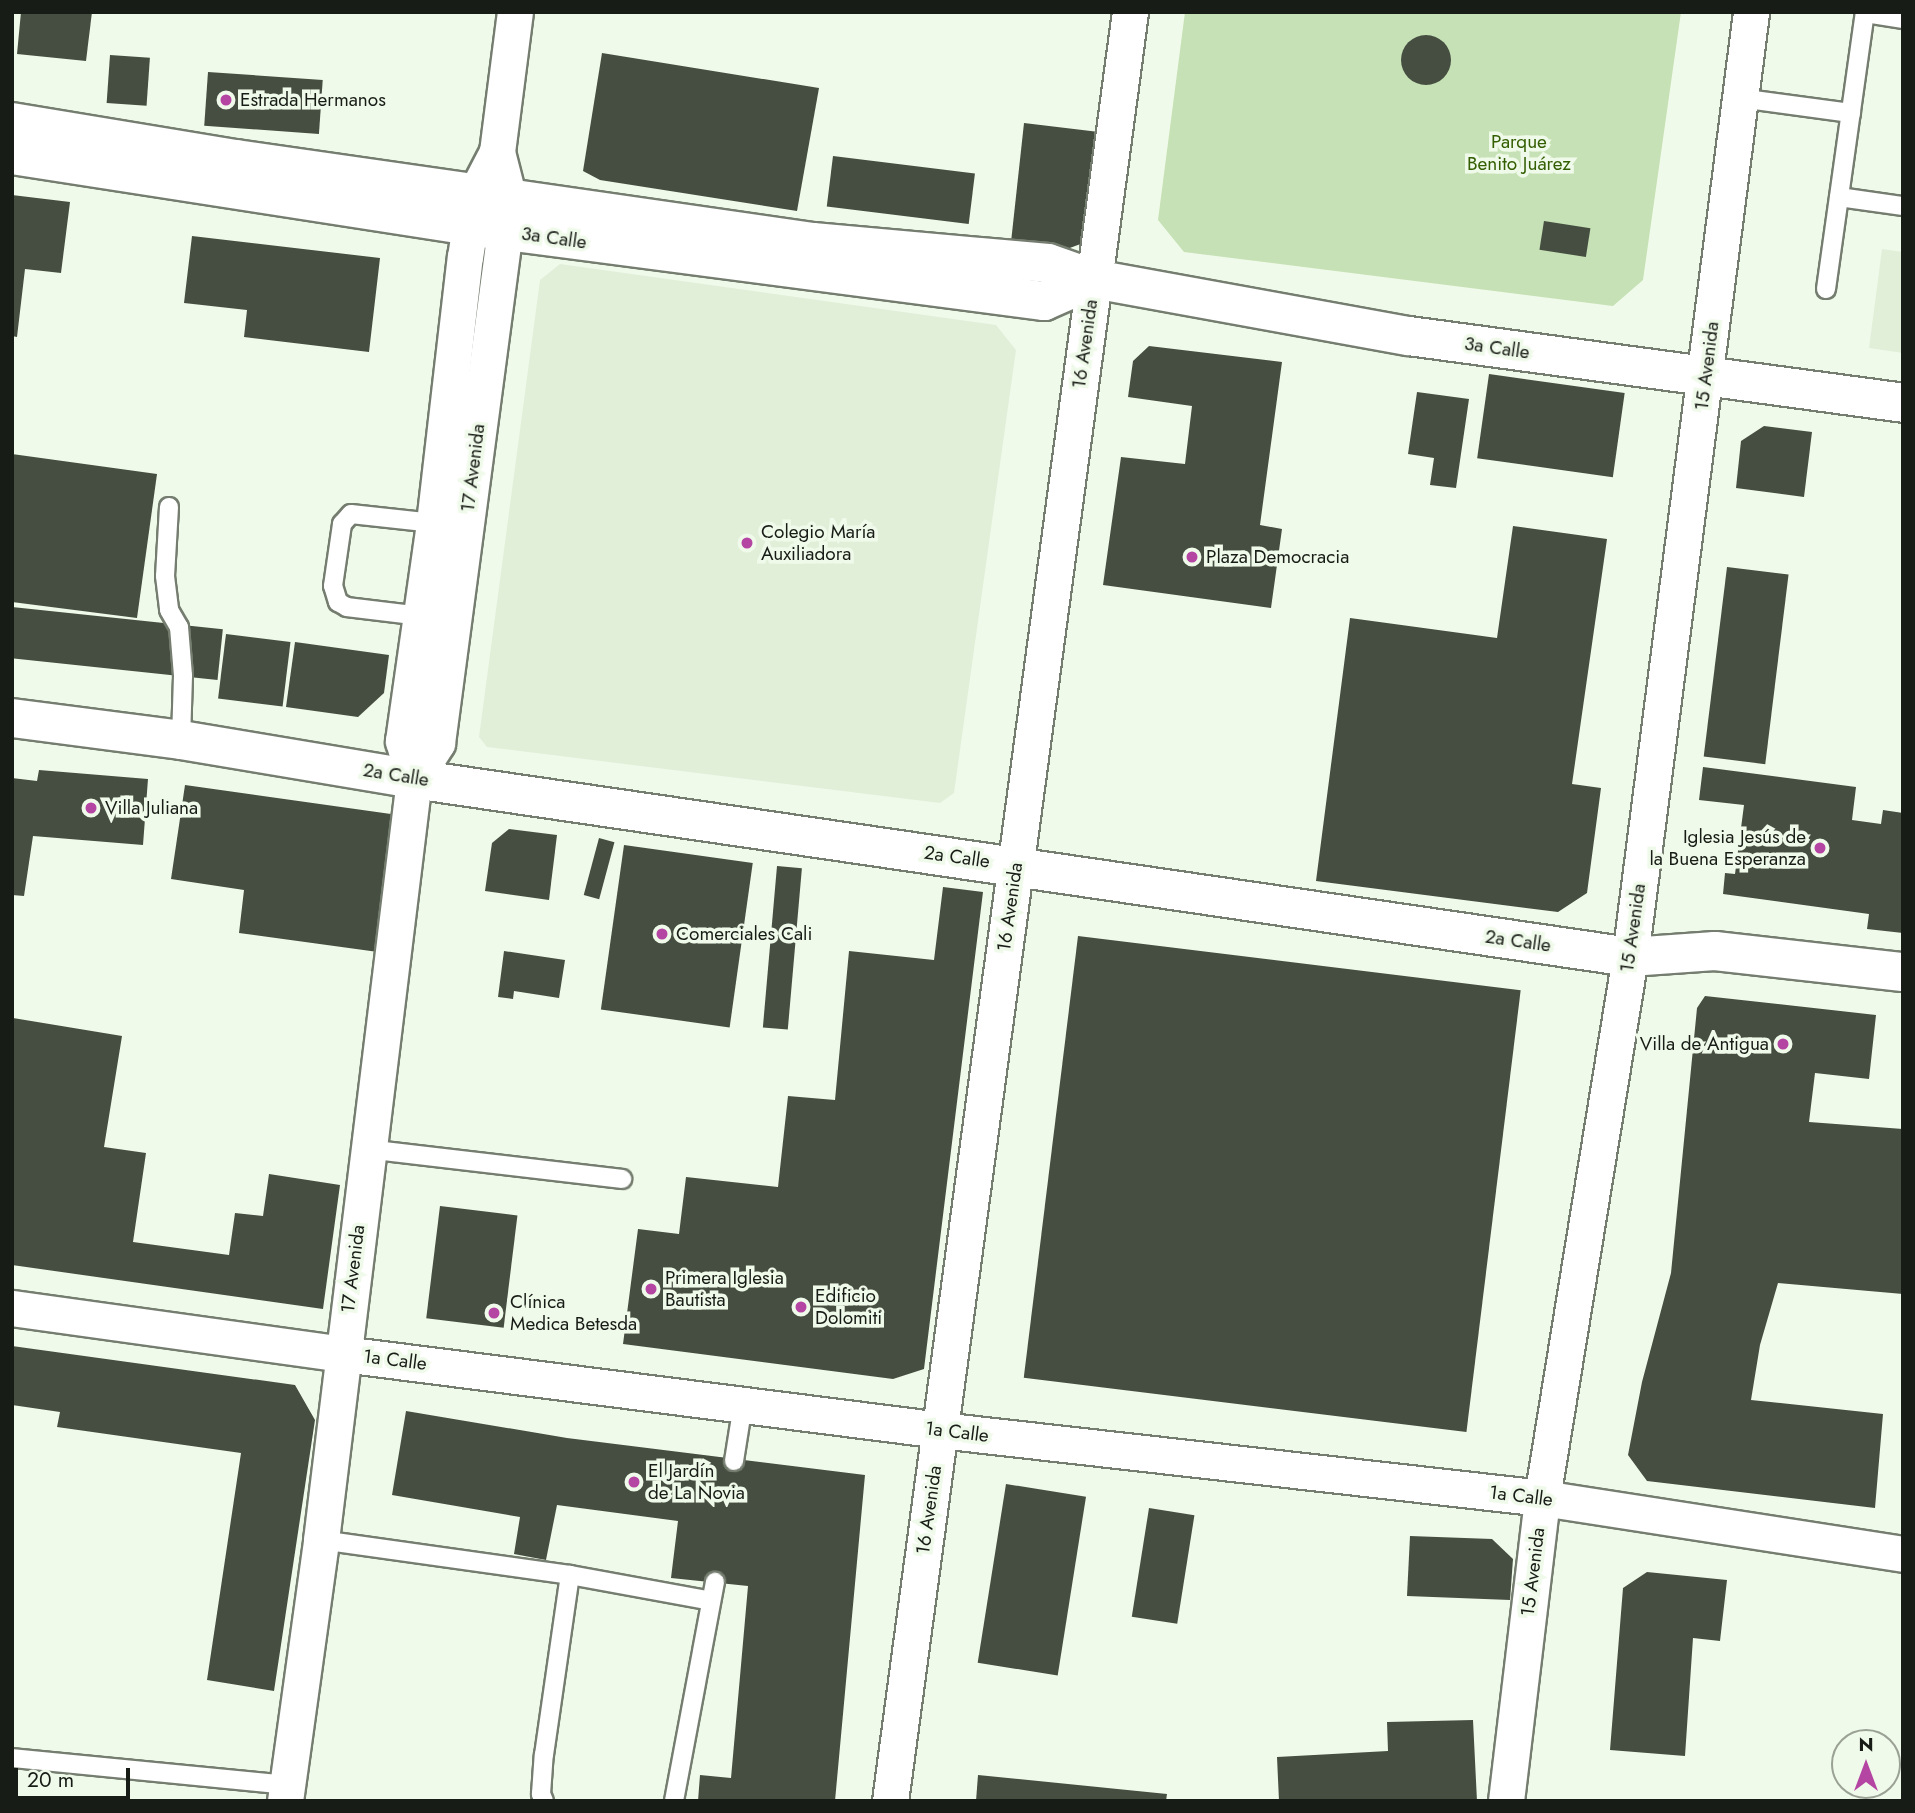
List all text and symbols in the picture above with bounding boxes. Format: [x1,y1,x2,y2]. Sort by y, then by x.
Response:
place label: Estrada Hermanos [240,89,386,111]
marker: Estrada Hermanos [218,92,234,108]
park label: Parque Benito Juárez [1467,131,1571,175]
street label: 3a Calle [520,222,588,254]
street label: 16 Avenida [1067,298,1103,390]
street label: 15 Avenida [1690,320,1724,412]
street label: 3a Calle [1463,332,1531,364]
street label: 17 Avenida [456,423,490,513]
place label: Colegio María Auxiliadora [761,521,876,565]
marker: Colegio María Auxiliadora [739,535,755,551]
place label: Plaza Democracia [1206,546,1349,568]
marker: Plaza Democracia [1184,549,1200,565]
street label: 2a Calle [361,759,431,791]
place label: Villa Juliana [105,797,198,819]
marker: Villa Juliana [83,800,99,816]
place label: Iglesia Jesús de la Buena Esperanza [1649,826,1806,870]
marker: Iglesia Jesús de la Buena Esperanza [1812,840,1828,856]
street label: 2a Calle [923,841,991,873]
street label: 16 Avenida [992,861,1028,953]
street label: 15 Avenida [1615,882,1651,974]
place label: Comerciales Cali [676,923,812,945]
street label: 2a Calle [1484,925,1552,957]
marker: Comerciales Cali [654,926,670,942]
place label: Villa de Antigua [1640,1033,1769,1055]
marker: Villa de Antigua [1775,1036,1791,1052]
street label: 17 Avenida [336,1224,370,1314]
place label: Primera Iglesia Bautista [665,1267,784,1311]
marker: Primera Iglesia Bautista [643,1281,659,1297]
place label: Edificio Dolomiti [815,1285,882,1329]
place label: Clínica Medica Betesda [510,1291,637,1335]
marker: Edificio Dolomiti [793,1299,809,1315]
marker: Clínica Medica Betesda [484,1303,504,1323]
street label: 1a Calle [362,1345,428,1375]
street label: 1a Calle [924,1417,990,1447]
place label: El Jardín de La Novia [648,1460,745,1504]
street label: 16 Avenida [911,1464,947,1556]
marker: El Jardín de La Novia [626,1474,642,1490]
street label: 1a Calle [1488,1481,1554,1511]
street label: 15 Avenida [1516,1526,1550,1618]
north arrow [1831,1729,1901,1799]
text: N [1858,1731,1874,1758]
scale bar [18,1754,133,1798]
text: 20 m [27,1765,74,1795]

